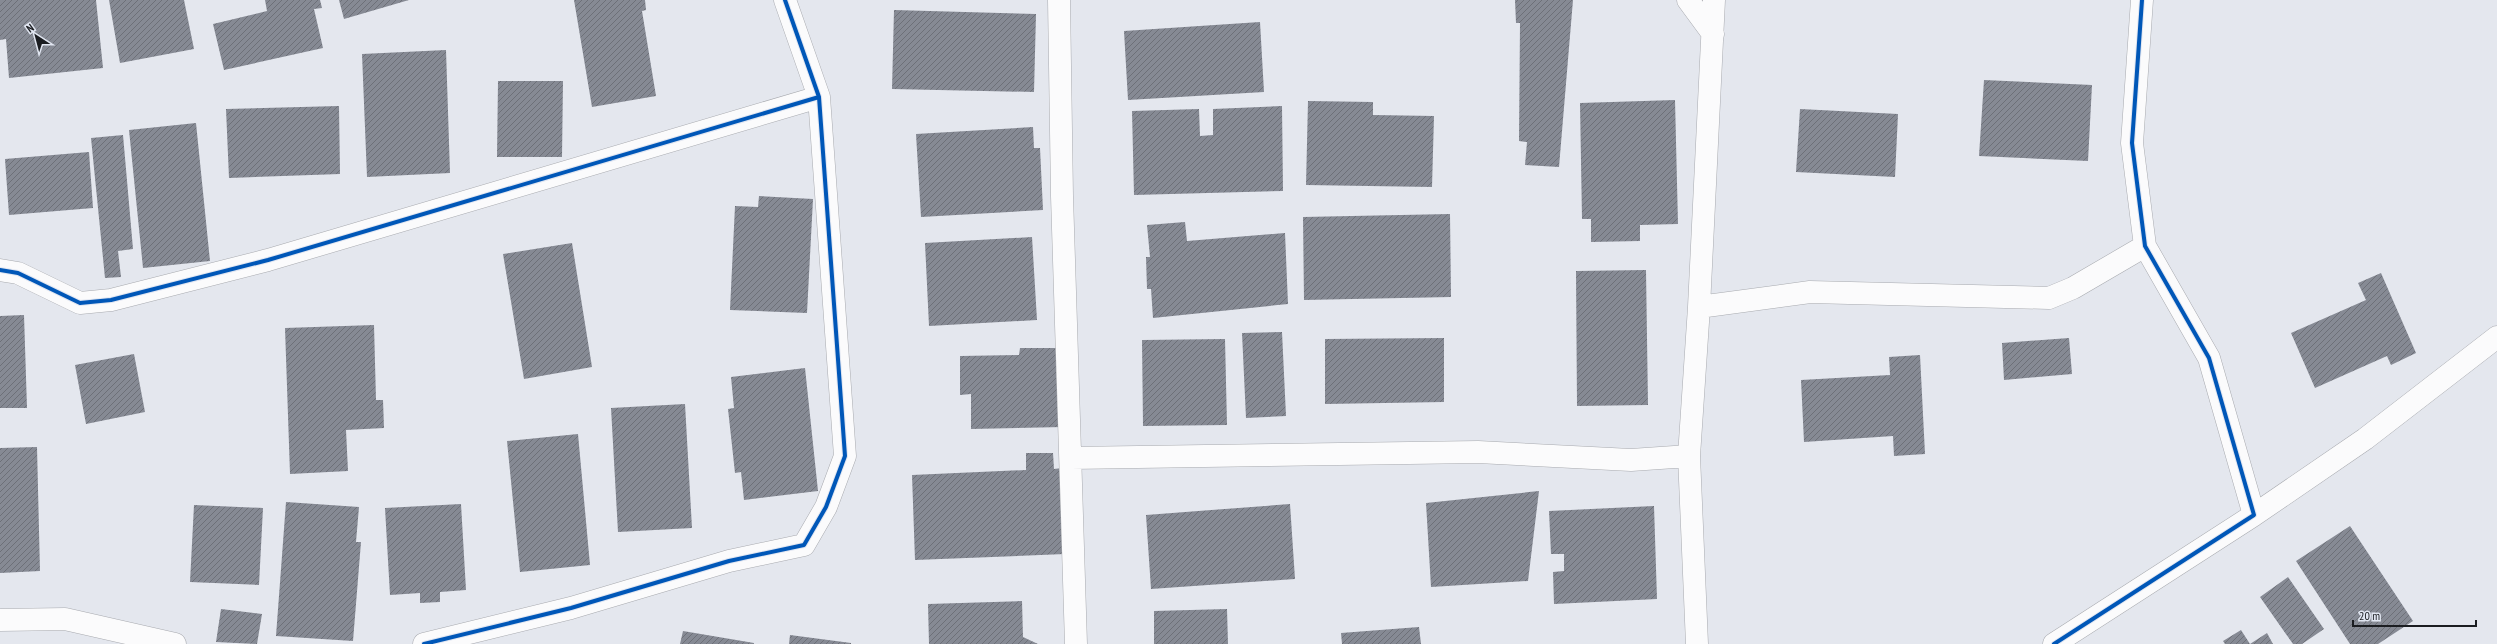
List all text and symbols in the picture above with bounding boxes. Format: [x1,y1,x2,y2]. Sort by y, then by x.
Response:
north arrow [16,16,56,56]
text: N [24,20,37,35]
scale bar [2353,602,2476,628]
text: 20 m [2359,608,2380,623]

